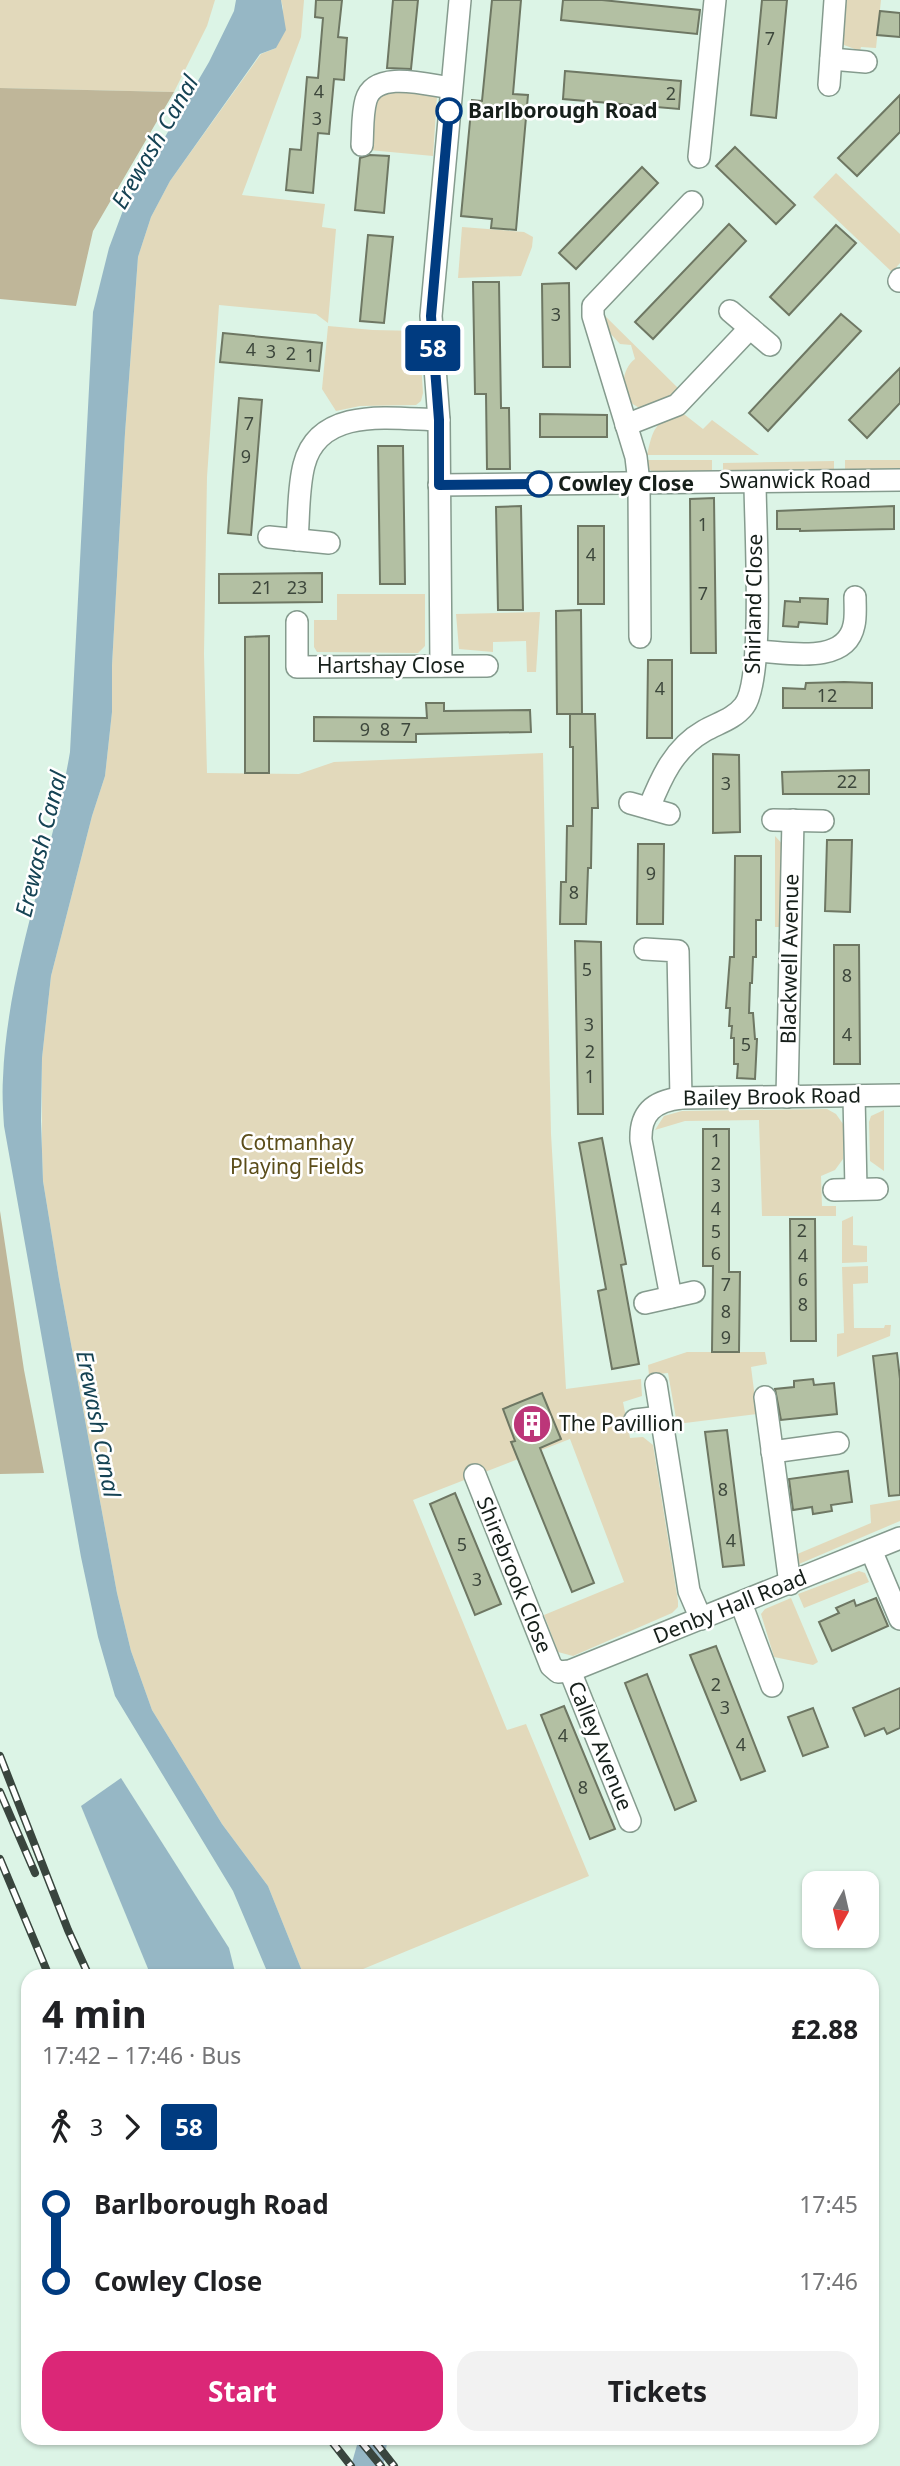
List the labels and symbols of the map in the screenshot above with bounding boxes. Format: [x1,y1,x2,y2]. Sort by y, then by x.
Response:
house number: 7 [765,26,775,50]
water label: Erewash Canal [103,68,206,214]
house number: 4 [314,79,324,103]
house number: 2 [666,81,676,105]
place label: Barlborough Road [468,96,657,124]
marker: Barlborough Road [436,98,462,124]
house number: 3 [312,106,322,130]
house number: 3 [551,302,561,326]
line badge: 58 [402,325,464,371]
house number: 4 [246,337,256,361]
house number: 3 [266,339,276,363]
house number: 2 [286,341,296,365]
house number: 1 [305,343,315,367]
house number: 7 [244,411,254,435]
house number: 9 [241,444,251,468]
street label: Swanwick Road [719,466,871,494]
place label: Cowley Close [558,469,694,497]
marker: Cowley Close [526,471,552,497]
house number: 1 [698,512,708,536]
street label: Shirland Close [738,534,768,674]
house number: 4 [586,542,596,566]
house number: 21 [252,575,272,599]
house number: 23 [287,575,307,599]
house number: 7 [698,581,708,605]
street label: Hartshay Close [317,651,465,679]
house number: 4 [655,676,665,700]
house number: 12 [817,683,837,707]
house number: 9 [360,717,370,741]
house number: 8 [380,717,390,741]
house number: 7 [401,717,411,741]
water label: Erewash Canal [6,766,74,920]
house number: 22 [837,769,857,793]
house number: 3 [721,771,731,795]
house number: 9 [646,861,656,885]
street label: Blackwell Avenue [774,873,804,1044]
house number: 8 [569,880,579,904]
house number: 5 [582,957,592,981]
house number: 8 [842,963,852,987]
house number: 3 [584,1012,594,1036]
house number: 4 [842,1022,852,1046]
house number: 5 [741,1032,751,1056]
house number: 2 [585,1039,595,1063]
house number: 1 [585,1064,595,1088]
street label: Bailey Brook Road [683,1080,861,1112]
park label: Cotmanhay Playing Fields [230,1128,364,1180]
house number: 1 [711,1128,721,1152]
house number: 2 [711,1151,721,1175]
house number: 3 [711,1173,721,1197]
house number: 4 [711,1196,721,1220]
house number: 2 [797,1218,807,1242]
house number: 5 [711,1219,721,1243]
house number: 6 [711,1241,721,1265]
house number: 4 [798,1243,808,1267]
house number: 6 [798,1267,808,1291]
house number: 7 [721,1272,731,1296]
house number: 8 [798,1292,808,1316]
house number: 8 [721,1299,731,1323]
house number: 9 [721,1325,731,1349]
water label: Erewash Canal [69,1347,129,1501]
building icon: The Pavillion [511,1403,553,1445]
place label: The Pavillion [559,1409,683,1437]
house number: 8 [718,1477,728,1501]
street label: Shirebrook Close [471,1492,559,1657]
house number: 4 [726,1528,736,1552]
house number: 5 [457,1532,467,1556]
street label: Denby Hall Road [649,1563,810,1650]
house number: 3 [472,1567,482,1591]
house number: 2 [711,1672,721,1696]
street label: Calley Avenue [562,1677,640,1814]
house number: 3 [720,1695,730,1719]
house number: 4 [558,1723,568,1747]
house number: 4 [736,1732,746,1756]
house number: 8 [578,1775,588,1799]
north arrow [802,1871,878,1948]

